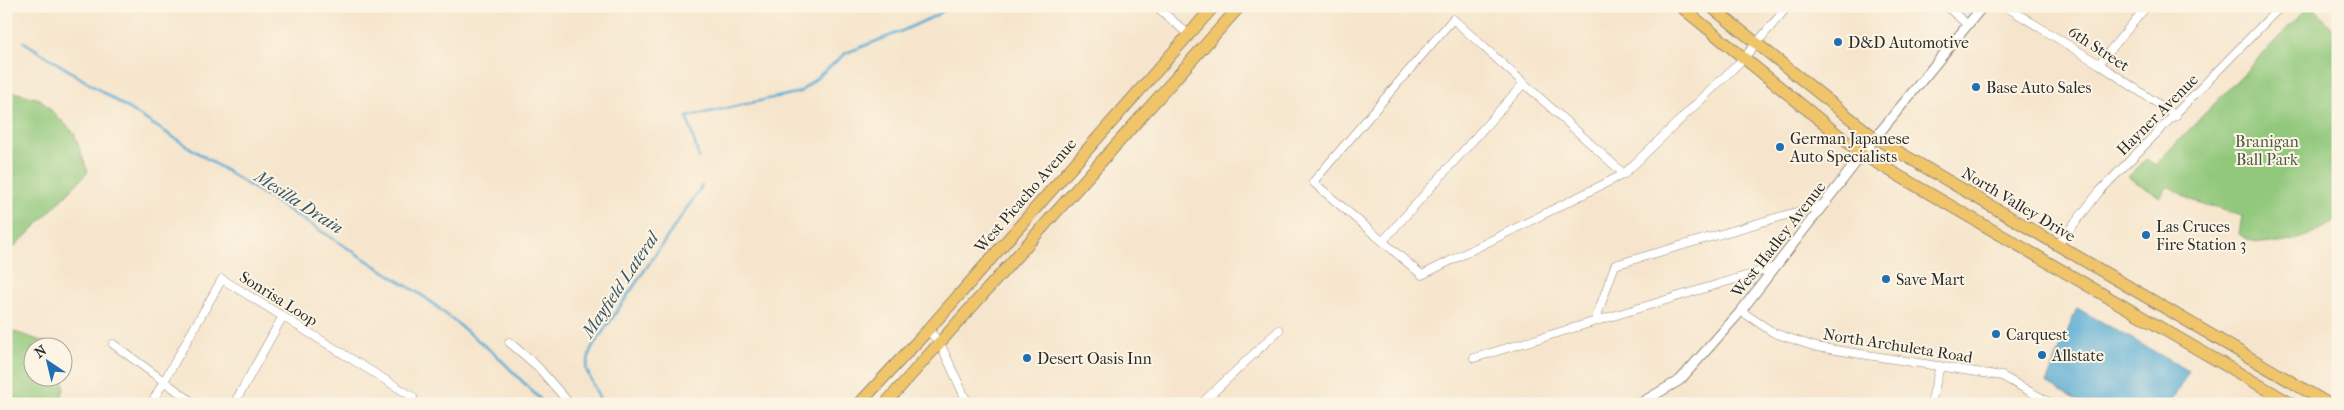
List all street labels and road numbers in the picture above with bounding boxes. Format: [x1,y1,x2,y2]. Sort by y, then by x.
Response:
street label: 6th Street [2065,22,2133,75]
street label: Hayner Avenue [2113,70,2202,159]
street label: West Picacho Avenue [970,134,1080,257]
street label: North Valley Drive [1959,163,2079,246]
street label: West Hadley Avenue [1727,177,1830,302]
street label: Sonrisa Loop [236,267,322,330]
street label: North Archuleta Road [1822,324,1974,367]

